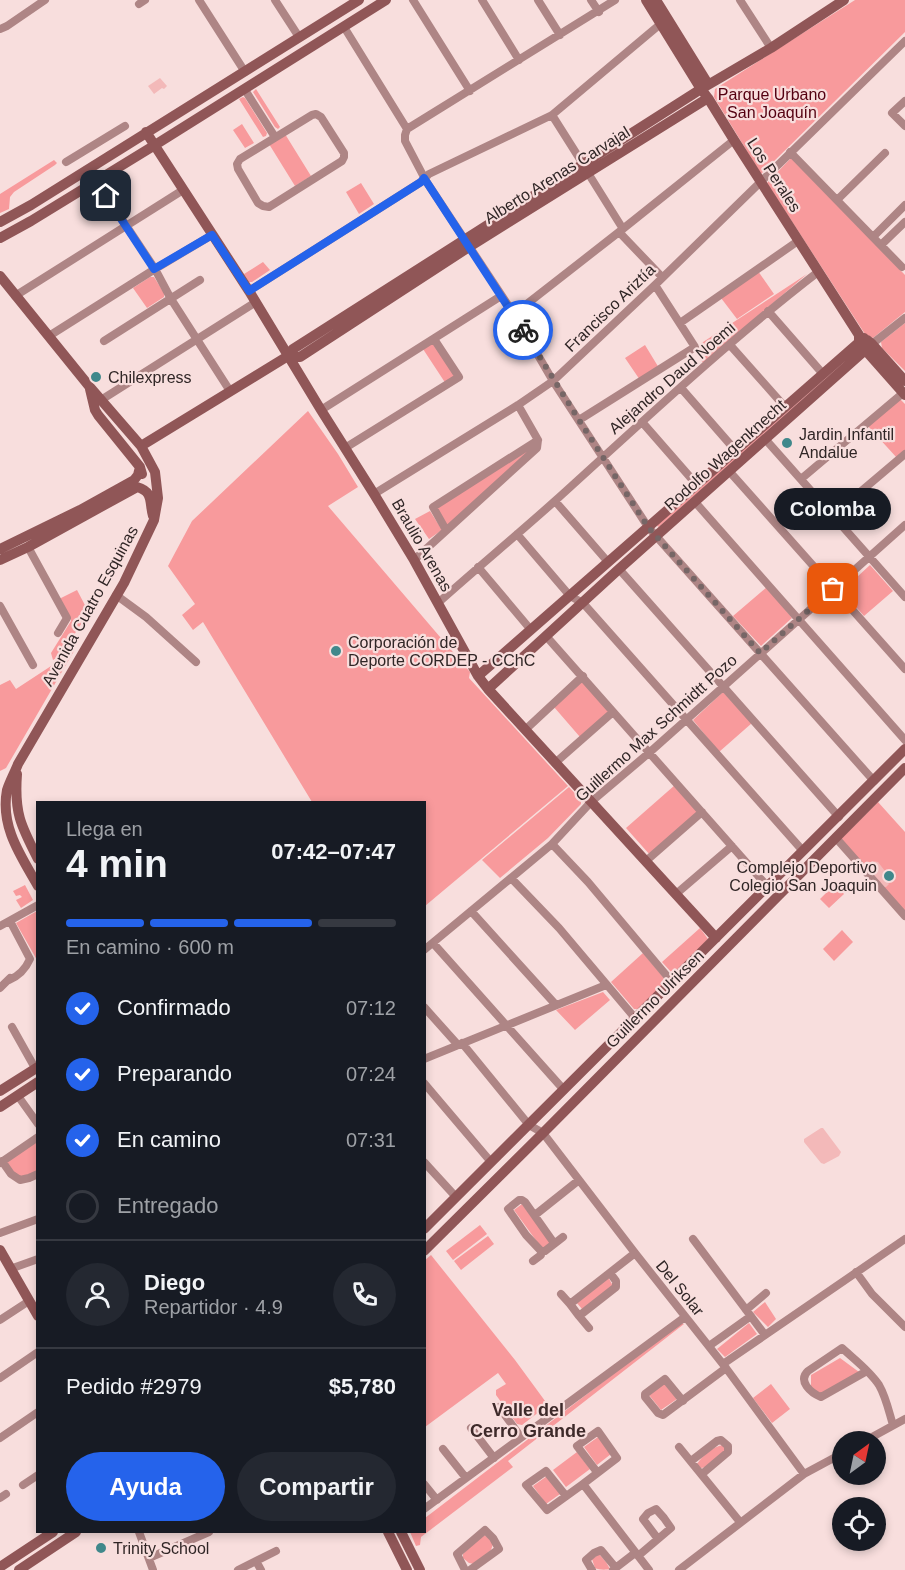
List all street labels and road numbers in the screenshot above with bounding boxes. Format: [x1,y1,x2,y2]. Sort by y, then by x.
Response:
street label: Alberto Arenas Carvajal [481,123,633,227]
street label: Los Perales [744,135,804,215]
street label: Francisco Ariztía [562,261,659,355]
street label: Alejandro Daud Noemi [606,319,738,437]
street label: Rodolfo Wagenknecht [661,396,789,514]
street label: Braulio Arenas [389,496,455,594]
street label: Avenida Cuatro Esquinas [39,523,141,689]
street label: Guillermo Max Schmidtt Pozo [572,651,740,805]
street label: Guillermo Ulriksen [603,947,707,1051]
street label: Del Solar [653,1257,708,1319]

